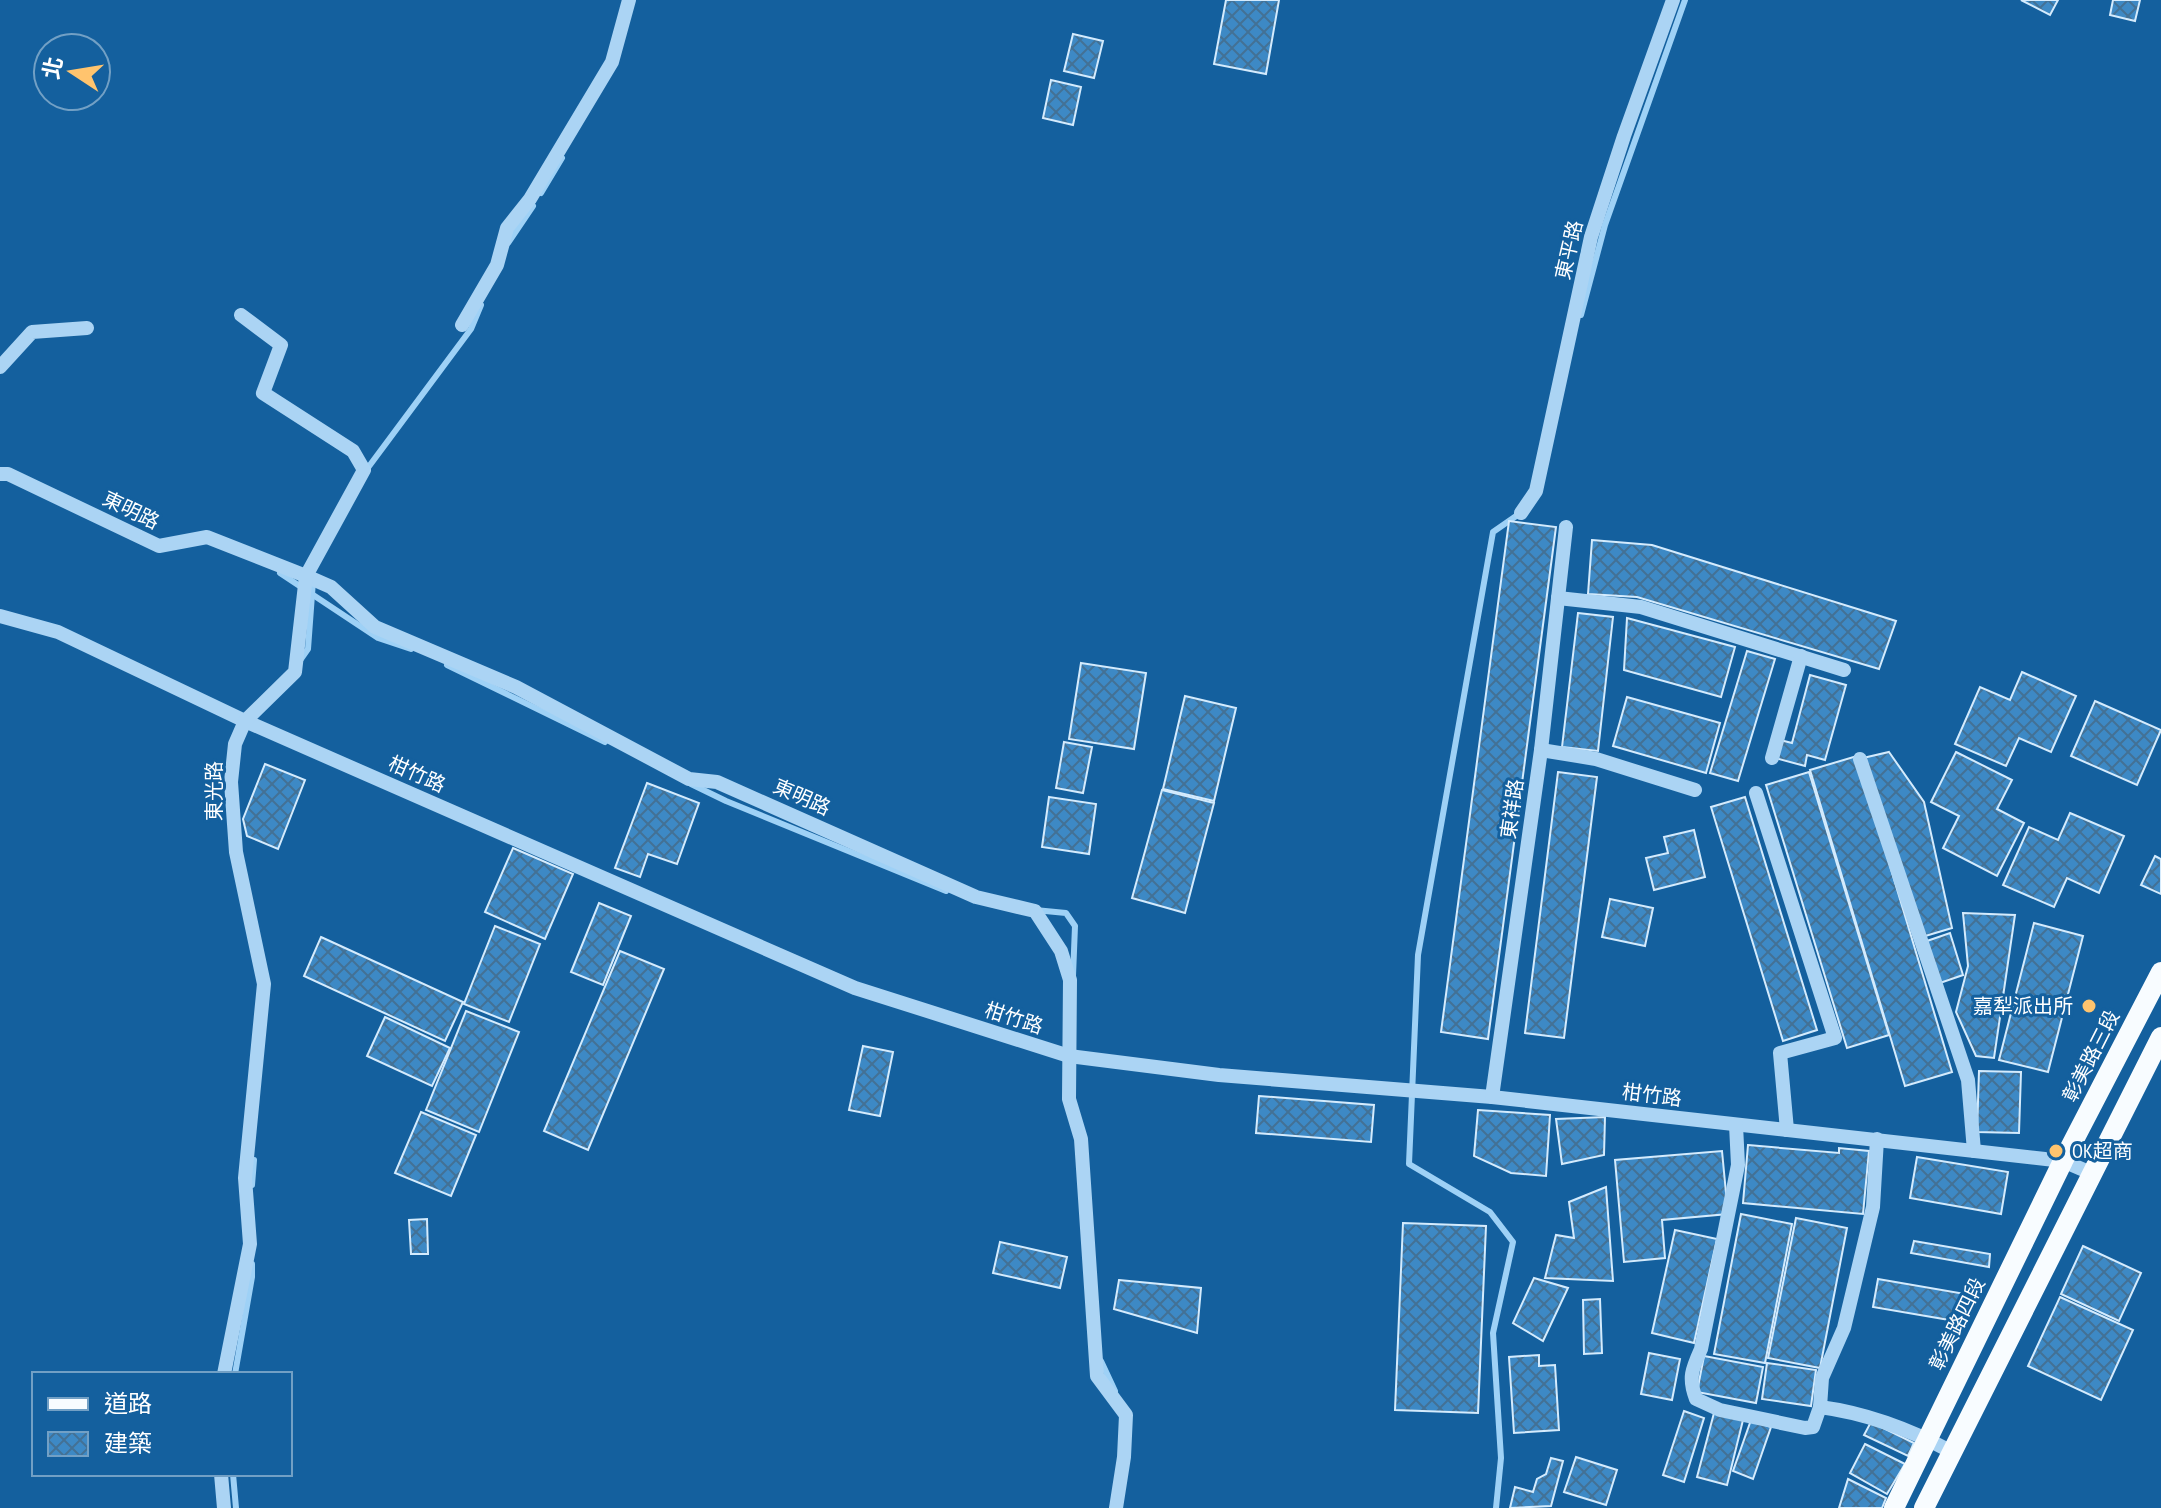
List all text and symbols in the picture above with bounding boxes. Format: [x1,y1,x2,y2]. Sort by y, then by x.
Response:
north arrow [32,32,112,112]
text: 北 [36,54,68,82]
street label: 東平路 [1550,218,1588,282]
street label: 東明路 [98,485,164,535]
street label: 柑竹路 [384,750,450,798]
street label: 東光路 [201,761,227,821]
street label: 東明路 [769,773,835,821]
street label: 東祥路 [1495,777,1529,841]
place label: 嘉犁派出所 [1973,993,2073,1019]
street label: 柑竹路 [981,996,1047,1040]
marker: 嘉犁派出所 [2080,997,2098,1015]
street label: 彰美路三段 [2057,1006,2125,1106]
street label: 柑竹路 [1621,1078,1683,1112]
place label: OK超商 [2072,1138,2133,1164]
marker: OK超商 [2047,1142,2065,1160]
street label: 彰美路四段 [1923,1273,1991,1375]
legend [32,1372,292,1476]
text: 道路 [104,1388,152,1419]
text: 建築 [104,1428,152,1459]

